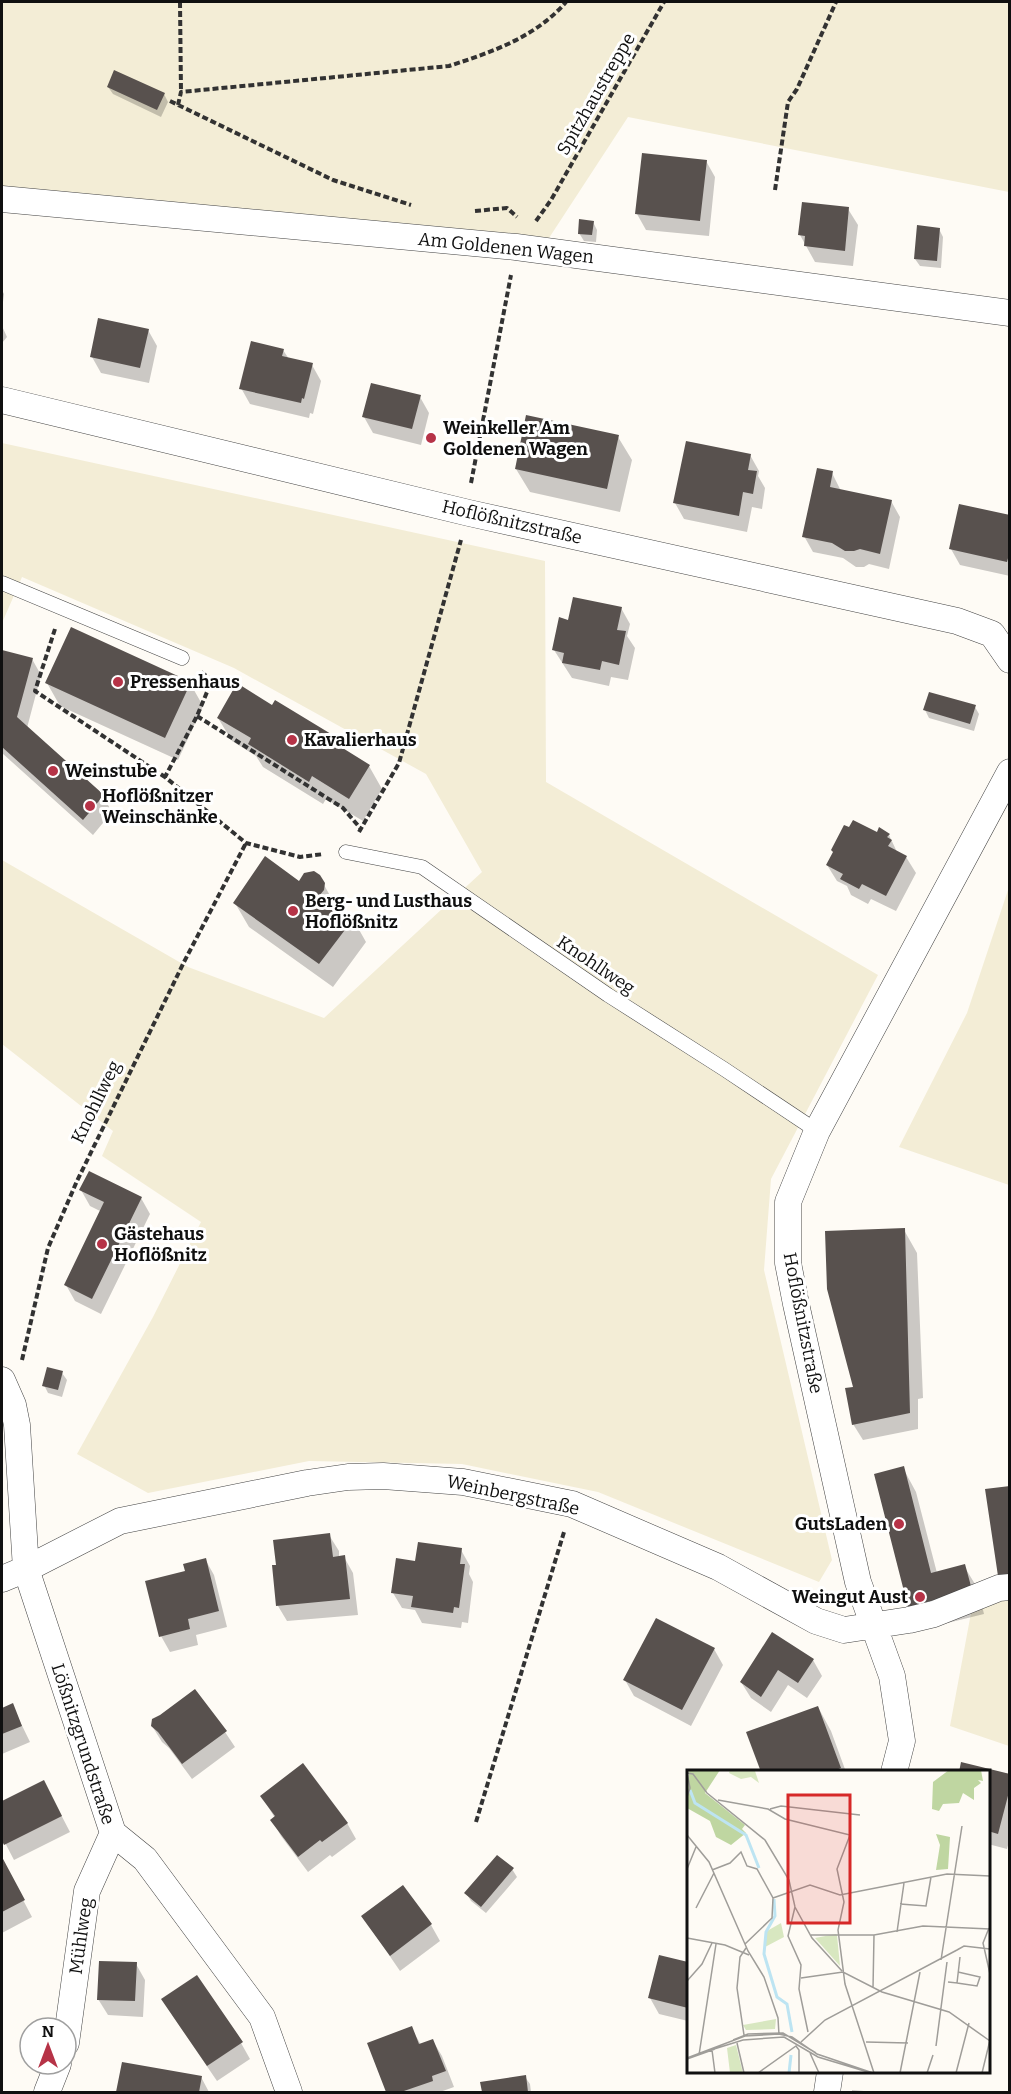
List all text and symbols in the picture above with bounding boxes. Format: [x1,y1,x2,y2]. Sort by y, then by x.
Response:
street label: Spitzhaustreppe [552,29,640,159]
street label: Am Goldenen Wagen [417,228,596,268]
place label: Weinkeller Am Goldenen Wagen [443,417,588,460]
marker: Weinkeller Am Goldenen Wagen [424,431,438,445]
street label: Hoflößnitzstraße [440,495,584,549]
place label: Pressenhaus [130,671,240,693]
marker: Pressenhaus [111,675,125,689]
place label: Kavalierhaus [304,729,417,751]
marker: Kavalierhaus [285,733,299,747]
place label: Weinstube [65,760,157,782]
marker: Weinstube [46,764,60,778]
place label: Hoflößnitzer Weinschänke [102,785,218,828]
marker: Hoflößnitzer Weinschänke [83,799,97,813]
place label: Berg- und Lusthaus Hoflößnitz [305,890,472,933]
marker: Berg- und Lusthaus Hoflößnitz [286,904,300,918]
street label: Knohllweg [553,931,639,999]
street label: Knohllweg [67,1057,125,1147]
place label: Gästehaus Hoflößnitz [114,1223,207,1266]
marker: Gästehaus Hoflößnitz [95,1237,109,1251]
street label: Hoflößnitzstraße [779,1251,827,1395]
street label: Weinbergstraße [445,1470,581,1520]
place label: GutsLaden [795,1513,887,1535]
marker: GutsLaden [892,1517,906,1531]
place label: Weingut Aust [792,1586,908,1608]
marker: Weingut Aust [913,1590,927,1604]
street label: Lößnitzgrundstraße [47,1661,119,1827]
inset map [687,1770,990,2073]
street label: Mühlweg [65,1896,97,1976]
north arrow [18,2016,78,2076]
text: N [42,2022,54,2041]

